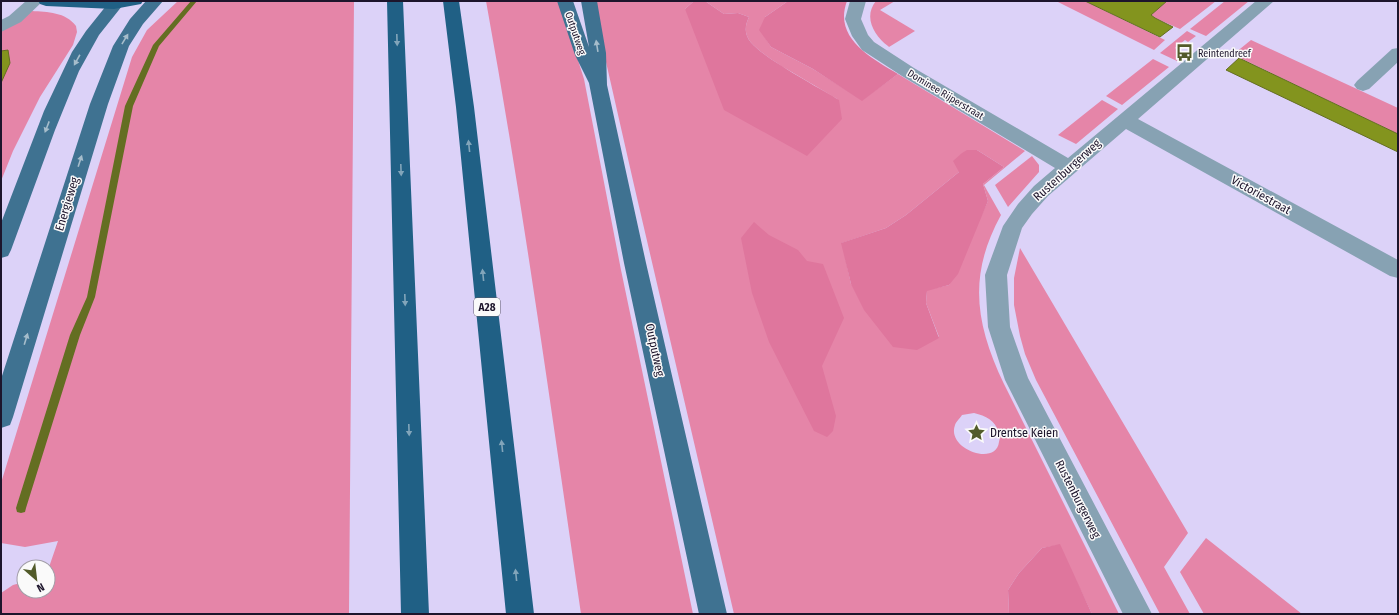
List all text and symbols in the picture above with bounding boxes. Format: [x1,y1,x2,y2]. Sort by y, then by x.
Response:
street label: Outputweg [562,10,588,57]
one-way arrow [122,33,129,45]
one-way arrow [394,34,400,47]
one-way arrow [593,40,599,52]
bus stop icon: Reintendreef [1175,43,1195,63]
place label: Reintendreef [1198,48,1252,60]
one-way arrow [74,54,80,66]
street label: Dominee Rijperstraat [905,67,986,123]
one-way arrow [44,121,50,133]
street label: Rustenburgerweg [1031,136,1104,204]
one-way arrow [466,140,472,152]
one-way arrow [78,155,84,167]
one-way arrow [398,164,404,177]
street label: Victoriestraat [1229,173,1293,217]
street label: Energieweg [52,175,82,233]
one-way arrow [480,269,486,281]
one-way arrow [402,294,408,307]
road number: A28 [474,298,500,316]
street label: Outputweg [643,322,668,378]
one-way arrow [23,333,29,345]
place icon: Drentse Keien [967,423,987,443]
one-way arrow [406,424,413,436]
place label: Drentse Keien [990,426,1058,440]
one-way arrow [499,440,505,452]
street label: Rustenburgerweg [1052,458,1104,541]
north arrow [16,559,56,599]
one-way arrow [513,569,519,581]
text: N [34,580,46,595]

